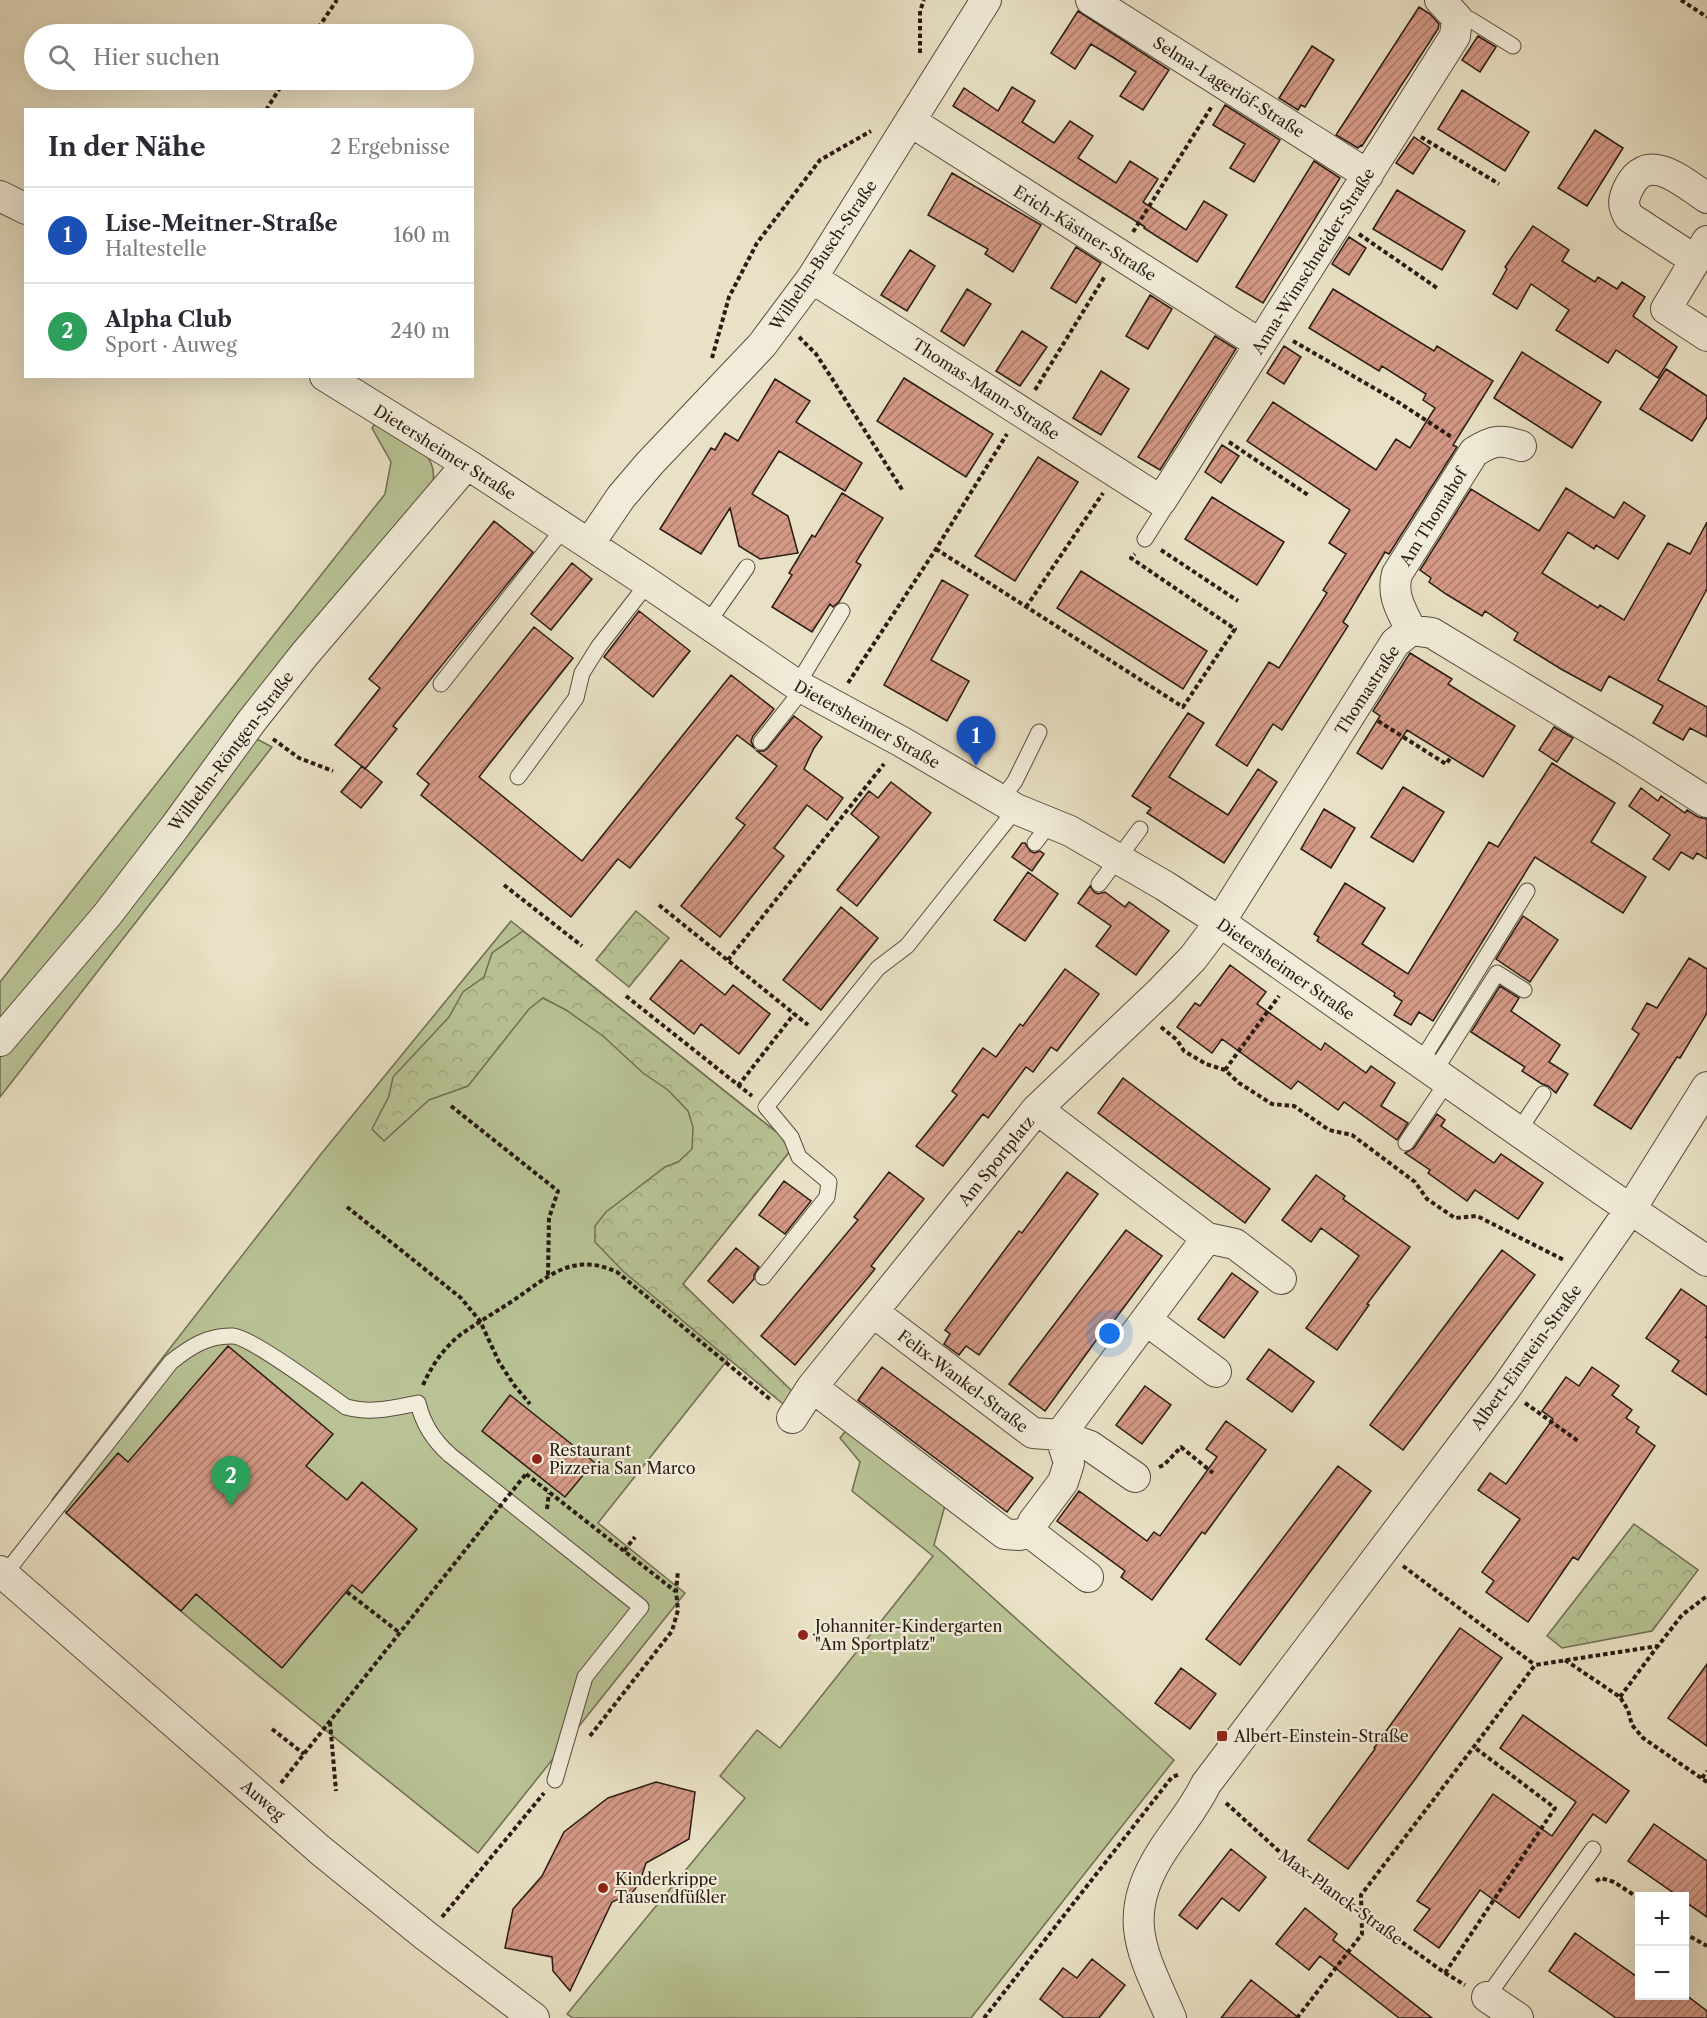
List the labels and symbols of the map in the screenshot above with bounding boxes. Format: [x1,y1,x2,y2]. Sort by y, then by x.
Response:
street label: Selma-Lagerlöf-Straße [1150,32,1308,142]
street label: Anna-Wimschneider-Straße [1247,164,1379,359]
street label: Wilhelm-Busch-Straße [765,176,881,335]
street label: Erich-Kästner-Straße [1010,181,1160,285]
street label: Thomas-Mann-Straße [909,334,1063,444]
street label: Dietersheimer Straße [370,400,520,504]
street label: Am Thomahof [1395,463,1472,570]
street label: Thomastraße [1331,641,1403,739]
street label: Wilhelm-Röntgen-Straße [164,667,298,836]
street label: Dietersheimer Straße [790,676,944,773]
pin: 1 [956,716,996,766]
street label: Dietersheimer Straße [1213,914,1359,1024]
street label: Am Sportplatz [953,1112,1038,1211]
street label: Albert-Einstein-Straße [1466,1280,1585,1434]
your location [1095,1319,1124,1348]
street label: Felix-Wankel-Straße [894,1325,1032,1437]
place label: Restaurant Pizzeria San Marco [549,1440,696,1478]
marker: Restaurant Pizzeria San Marco [530,1452,544,1466]
pin: 2 [212,1456,250,1506]
place label: Johanniter-Kindergarten "Am Sportplatz" [812,1616,1002,1654]
marker: Johanniter-Kindergarten "Am Sportplatz" [796,1628,810,1642]
place label: Albert-Einstein-Straße [1233,1726,1409,1746]
marker: Albert-Einstein-Straße [1215,1729,1229,1743]
street label: Auweg [236,1775,289,1825]
street label: Max-Planck-Straße [1275,1845,1407,1949]
place label: Kinderkrippe Tausendfüßler [615,1869,727,1907]
marker: Kinderkrippe Tausendfüßler [596,1881,610,1895]

